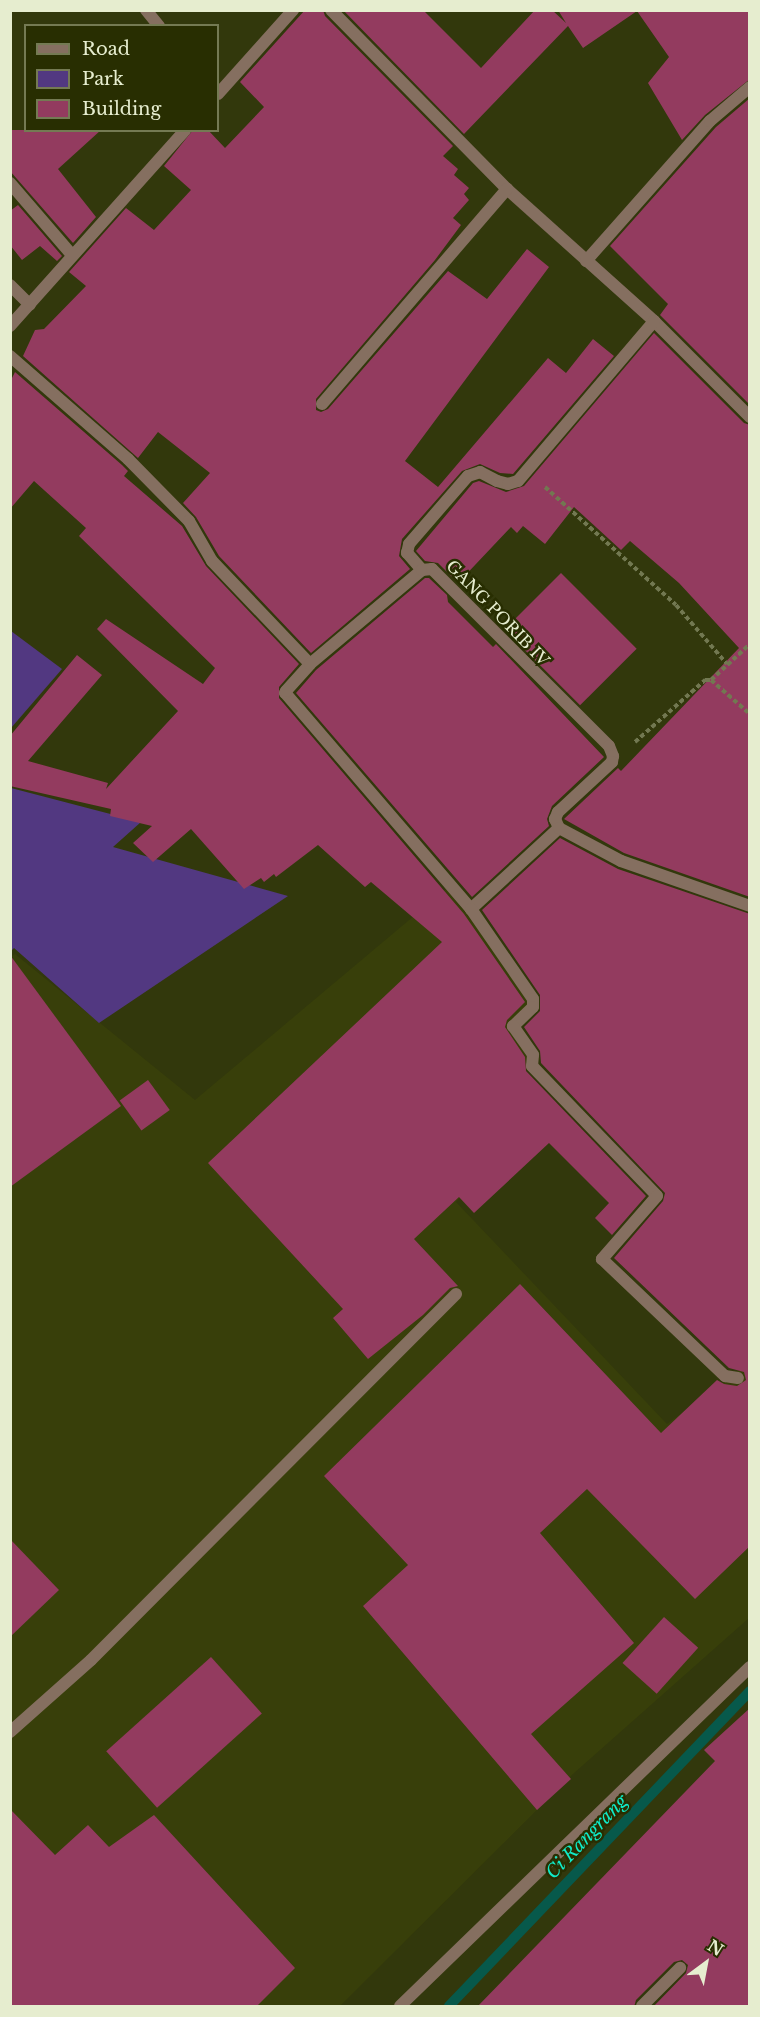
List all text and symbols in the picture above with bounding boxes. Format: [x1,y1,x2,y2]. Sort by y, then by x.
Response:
legend [24,24,219,132]
text: Road [82,38,130,60]
text: Park [82,68,124,90]
text: Building [82,98,161,120]
street label: GANG PORIB IV [442,556,554,670]
water label: Ci Rangrang [541,1790,633,1884]
north arrow [676,1933,736,1993]
text: N [704,1935,727,1960]

